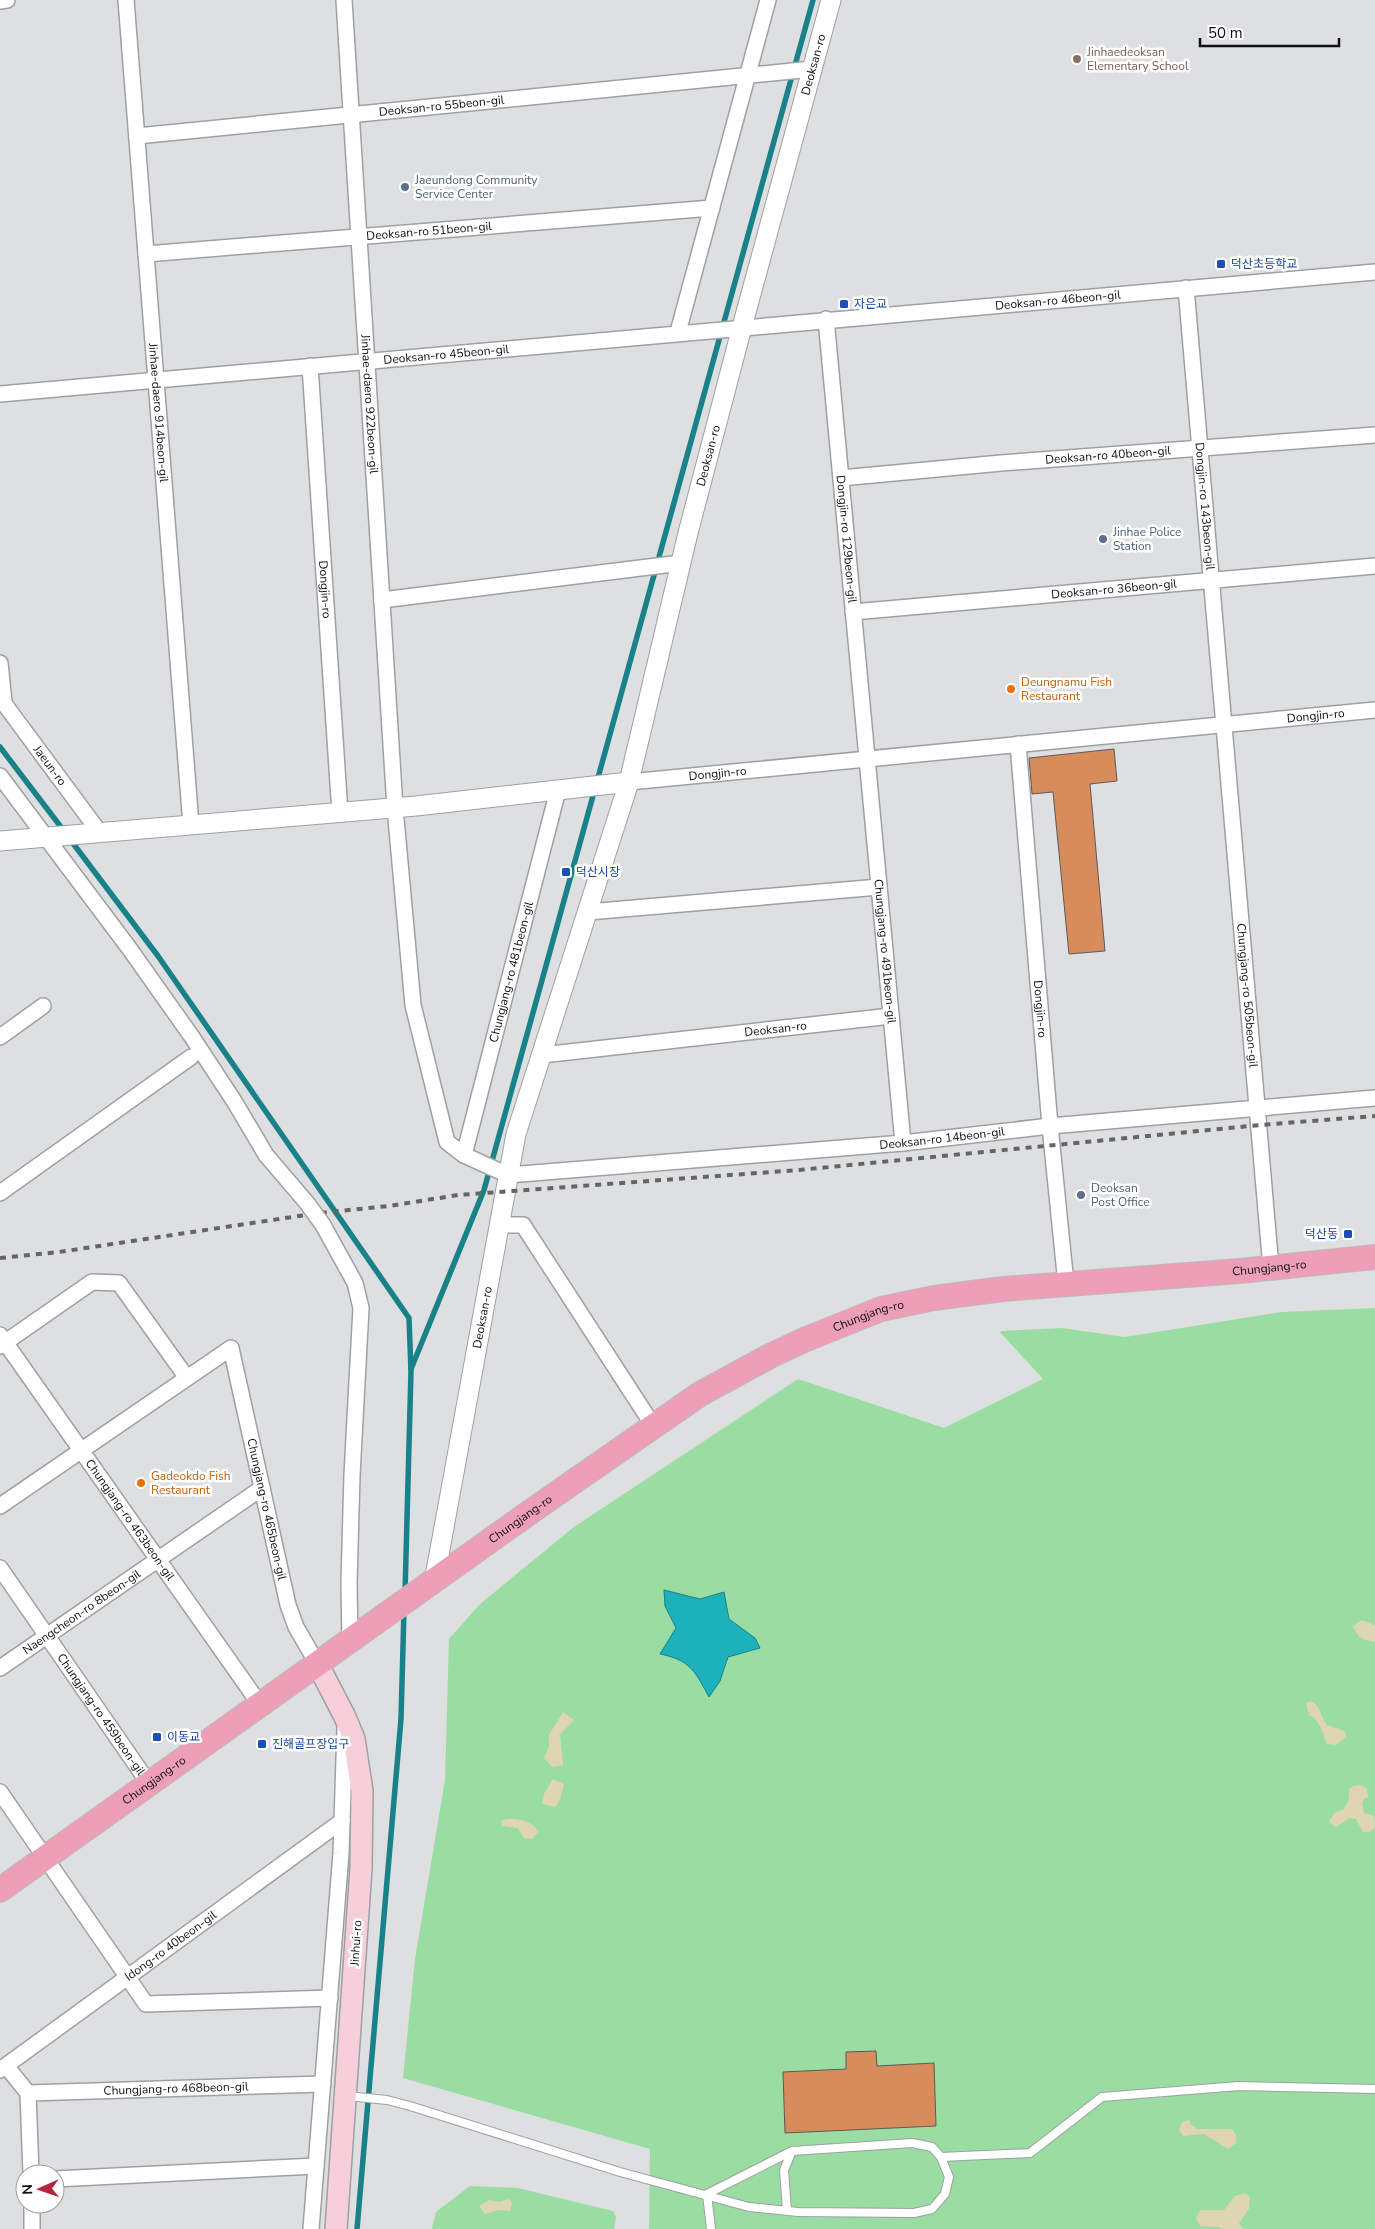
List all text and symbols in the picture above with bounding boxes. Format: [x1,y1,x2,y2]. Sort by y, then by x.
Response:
scale bar [1200,15,1339,47]
text: 50 m [1208,23,1243,43]
street label: Deoksan-ro [797,32,829,97]
place label: Jinhaedeoksan Elementary School [1086,44,1189,74]
marker: Jinhaedeoksan Elementary School [1071,53,1083,65]
street label: Deoksan-ro 55beon-gil [378,92,505,120]
place label: Jaeundong Community Service Center [414,172,538,202]
marker: Jaeundong Community Service Center [399,181,411,193]
street label: Deoksan-ro 51beon-gil [366,218,493,244]
place label: 덕산초등학교 [1231,256,1297,272]
marker: 덕산초등학교 [1215,258,1227,270]
street label: Deoksan-ro 46beon-gil [994,287,1122,314]
place label: 자은교 [854,296,887,312]
marker: 자은교 [838,298,850,310]
street label: Jinhae-daero 922beon-gil [357,333,382,475]
street label: Deoksan-ro 45beon-gil [383,341,510,368]
street label: Jinhae-daero 914beon-gil [145,342,172,483]
street label: Deoksan-ro [693,423,724,488]
street label: Deoksan-ro 40beon-gil [1045,442,1172,468]
street label: Dongjin-ro 143beon-gil [1191,442,1218,571]
street label: Dongjin-ro 129beon-gil [833,474,861,604]
place label: Jinhae Police Station [1112,524,1181,554]
marker: Jinhae Police Station [1097,533,1109,545]
street label: Dongjin-ro [315,560,335,619]
street label: Deoksan-ro 36beon-gil [1051,575,1178,602]
place label: Deungnamu Fish Restaurant [1021,674,1112,704]
marker: Deungnamu Fish Restaurant [1005,683,1017,695]
street label: Dongjin-ro [1286,705,1346,726]
street label: Jaeun-ro [29,741,70,789]
street label: Dongjin-ro [688,763,748,784]
place label: 덕산시장 [576,864,620,880]
marker: 덕산시장 [560,866,572,878]
street label: Chungjang-ro 491beon-gil [870,878,900,1025]
street label: Chungjang-ro 481beon-gil [485,899,537,1044]
street label: Chungjang-ro 505beon-gil [1233,922,1262,1069]
street label: Dongjin-ro [1030,980,1051,1039]
street label: Deoksan-ro [743,1017,808,1040]
street label: Deoksan-ro 14beon-gil [879,1123,1006,1153]
place label: Deoksan Post Office [1091,1180,1150,1210]
marker: Deoksan Post Office [1075,1189,1087,1201]
place label: 덕산동 [1305,1226,1338,1242]
marker: 덕산동 [1342,1228,1354,1240]
street label: Chungjang-ro [1232,1256,1308,1280]
street label: Deoksan-ro [469,1285,496,1350]
street label: Chungjang-ro [830,1296,906,1336]
street label: Chungjang-ro 465beon-gil [243,1437,290,1582]
street label: Chungjang-ro 463beon-gil [82,1456,179,1584]
place label: Gadeokdo Fish Restaurant [151,1468,231,1498]
marker: Gadeokdo Fish Restaurant [135,1477,147,1489]
street label: Chungjang-ro [485,1491,556,1547]
street label: Naengcheon-ro 8beon-gil [19,1566,144,1658]
street label: Chungjang-ro 459beon-gil [53,1650,149,1779]
place label: 이동교 [167,1729,200,1745]
marker: 이동교 [151,1731,163,1743]
place label: 진해골프장입구 [272,1736,349,1752]
marker: 진해골프장입구 [256,1738,268,1750]
street label: Chungjang-ro [119,1752,189,1808]
street label: Idong-ro 40beon-gil [122,1907,220,1985]
street label: Jinhui-ro [346,1919,366,1967]
street label: Chungjang-ro 468beon-gil [103,2078,249,2099]
north arrow [15,2164,65,2214]
text: N [18,2184,37,2195]

